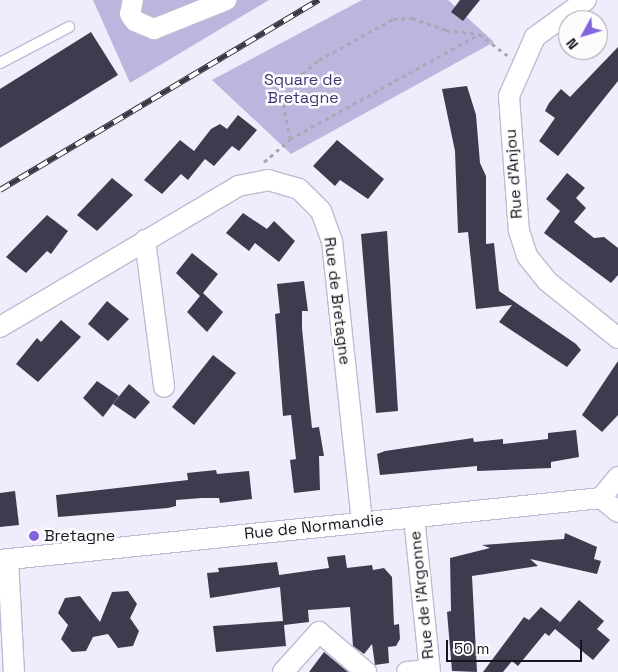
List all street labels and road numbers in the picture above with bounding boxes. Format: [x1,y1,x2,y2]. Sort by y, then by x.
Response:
street label: Rue d'Anjou [501,128,527,220]
street label: Rue de Bretagne [320,236,354,366]
street label: Rue de Normandie [243,510,385,544]
street label: Rue de l'Argonne [406,530,438,660]

